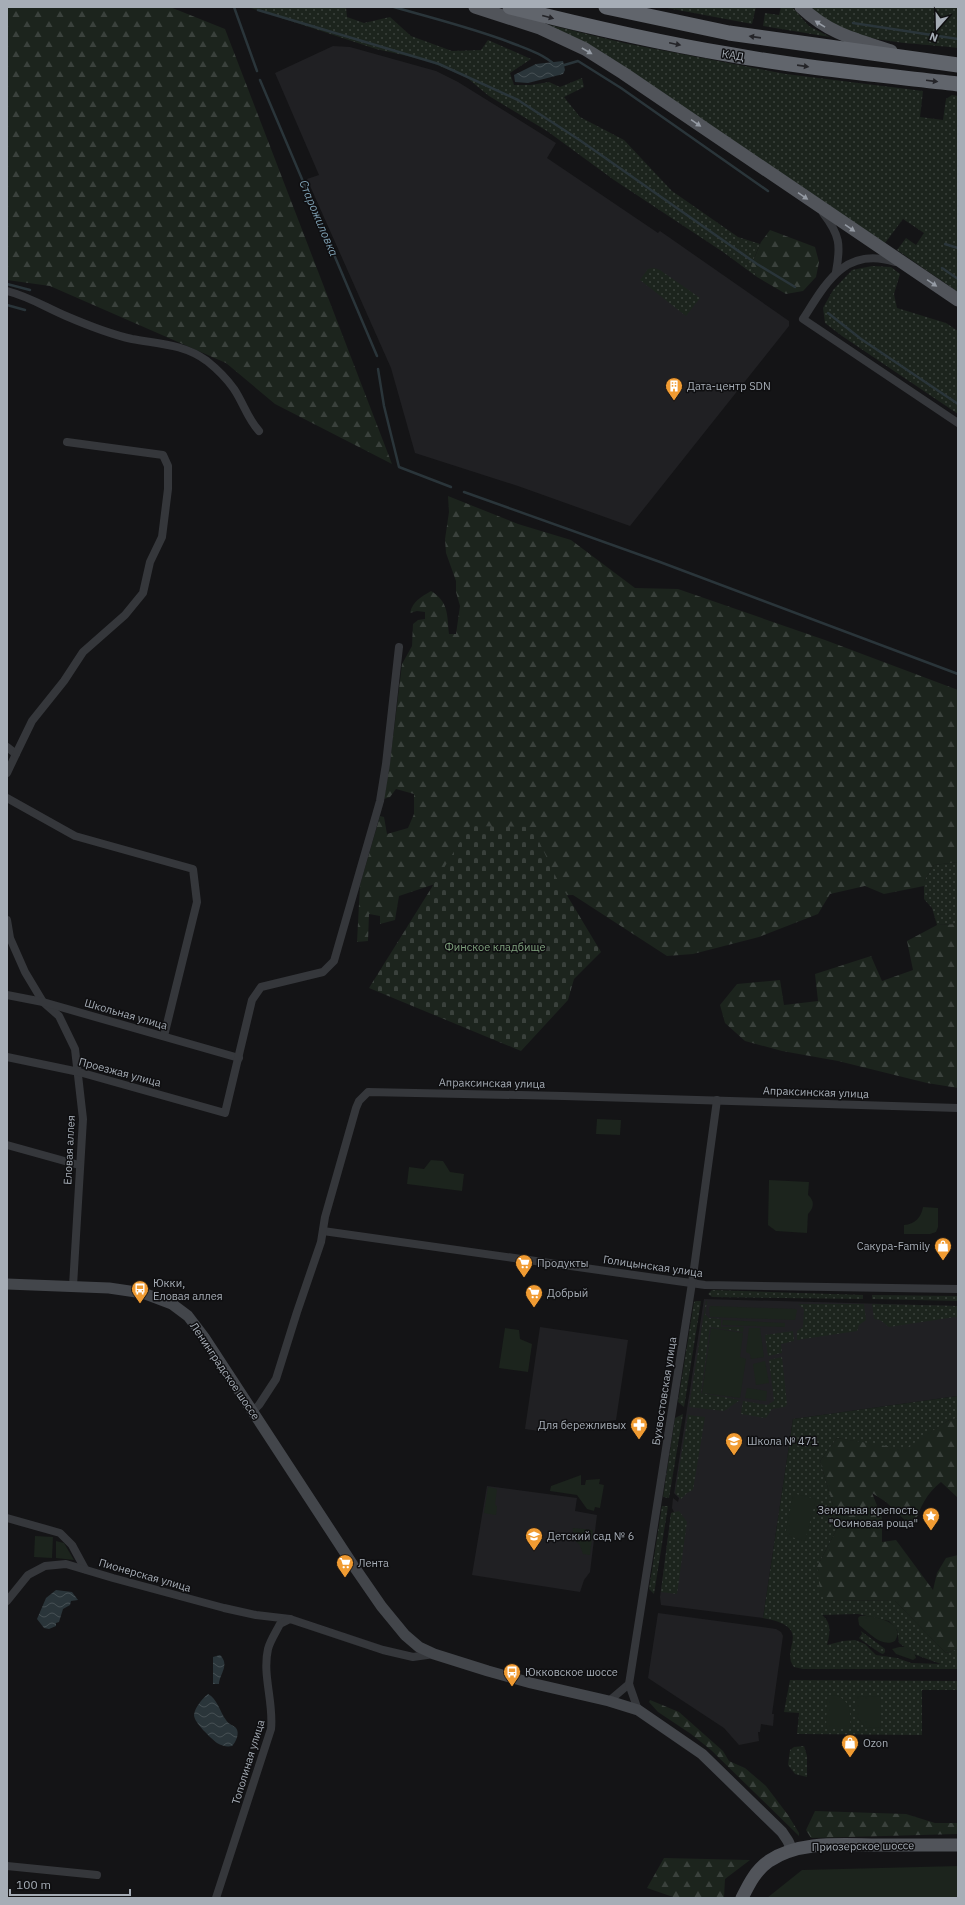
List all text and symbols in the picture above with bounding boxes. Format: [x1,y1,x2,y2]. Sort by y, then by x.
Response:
north arrow [917,8,957,48]
one-way arrow [542,14,554,20]
one-way arrow [814,20,826,27]
text: N [927,29,940,45]
one-way arrow [749,33,761,40]
one-way arrow [669,41,682,47]
street label: КАД [721,46,745,64]
one-way arrow [581,47,593,54]
one-way arrow [797,63,810,69]
one-way arrow [926,78,939,85]
one-way arrow [690,119,701,126]
water label: Старожиловка [296,178,342,258]
one-way arrow [798,192,808,200]
one-way arrow [845,224,855,232]
one-way arrow [926,279,937,287]
building icon: Дата-центр SDN [664,376,684,401]
place label: Дата-центр SDN [687,379,771,393]
park label: Финское кладбище [444,940,546,954]
street label: Школьная улица [83,995,169,1033]
street label: Проезжая улица [77,1054,163,1090]
street label: Апраксинская улица [439,1075,545,1091]
street label: Апраксинская улица [763,1083,869,1101]
street label: Еловая аллея [60,1115,78,1185]
shop icon: Сакура-Family [933,1236,953,1261]
place label: Сакура-Family [857,1239,931,1253]
street label: Голицынская улица [602,1252,704,1280]
supermarket icon: Продукты [514,1253,534,1278]
place label: Продукты [537,1256,588,1270]
place label: Юкки, Еловая аллея [153,1276,223,1303]
bus stop icon: Юкки, Еловая аллея [130,1279,150,1304]
supermarket icon: Добрый [524,1283,544,1308]
place label: Добрый [547,1286,588,1300]
street label: Ленинградское шоссе [187,1319,263,1423]
street label: Бухвостовская улица [649,1336,679,1446]
pharmacy icon: Для бережливых [629,1415,649,1440]
place label: Для бережливых [538,1418,626,1432]
school or university icon: Школа № 471 [724,1431,744,1456]
place label: Школа № 471 [747,1434,818,1448]
place label: Земляная крепость "Осиновая роща" [817,1503,918,1530]
place icon: Земляная крепость "Осиновая роща" [921,1506,941,1531]
school or university icon: Детский сад № 6 [524,1526,544,1551]
place label: Детский сад № 6 [547,1529,634,1543]
supermarket icon: Лента [335,1553,355,1578]
street label: Пионерская улица [97,1555,193,1595]
place label: Лента [358,1556,389,1570]
bus stop icon: Юкковское шоссе [502,1662,522,1687]
place label: Юкковское шоссе [525,1665,618,1679]
street label: Тополиная улица [228,1718,268,1806]
shop icon: Ozon [840,1733,860,1758]
place label: Ozon [863,1736,888,1750]
street label: Приозерское шоссе [812,1838,914,1854]
scale bar [10,1871,130,1897]
text: 100 m [16,1877,51,1892]

